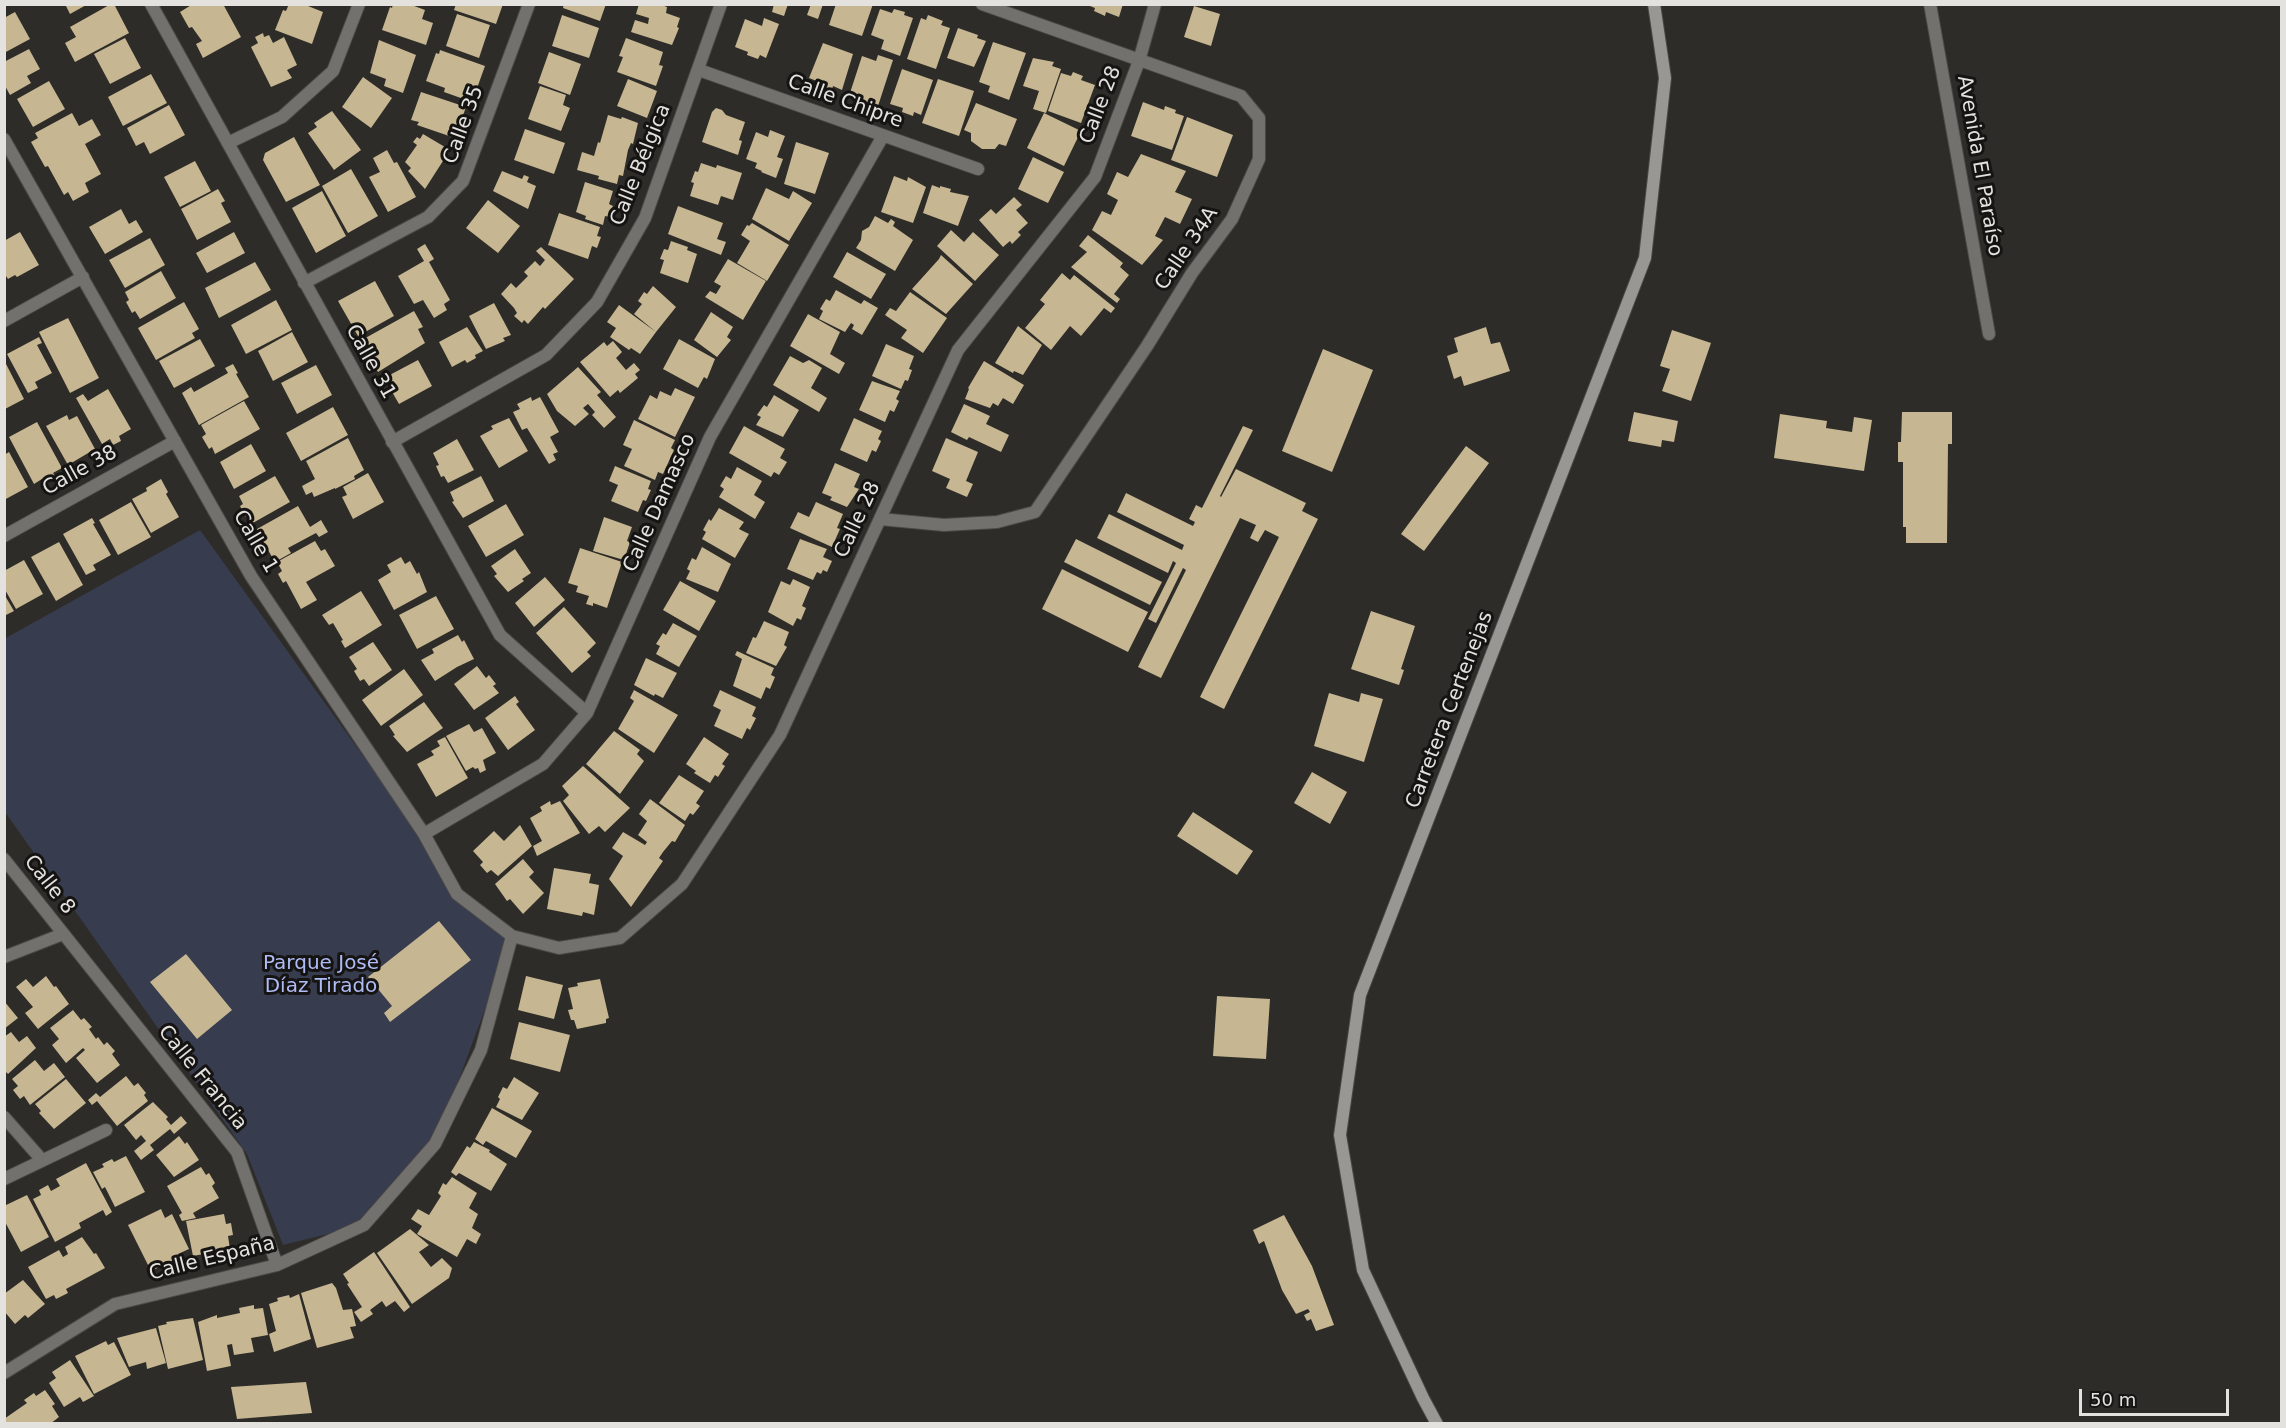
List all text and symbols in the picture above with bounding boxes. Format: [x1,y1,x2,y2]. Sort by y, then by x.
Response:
street label: Calle 28 [1075,63,1127,147]
street label: Calle Chipre [784,70,906,134]
street label: Avenida El Paraíso [1951,74,2007,258]
street label: Calle 35 [439,83,489,167]
street label: Calle Bélgica [606,101,676,229]
street label: Calle 34A [1150,203,1224,295]
street label: Calle 31 [340,321,400,403]
street label: Calle Damasco [619,430,701,576]
street label: Calle 38 [39,441,121,501]
street label: Calle 28 [830,478,886,562]
street label: Calle 1 [227,506,283,578]
street label: Carretera Certenejas [1401,608,1499,812]
street label: Calle 8 [18,851,80,919]
park label: Parque José Díaz Tirado [263,952,379,999]
street label: Calle Francia [152,1021,252,1135]
street label: Calle España [147,1232,277,1286]
scale bar [2082,1377,2232,1415]
text: 50 m [2090,1389,2136,1410]

